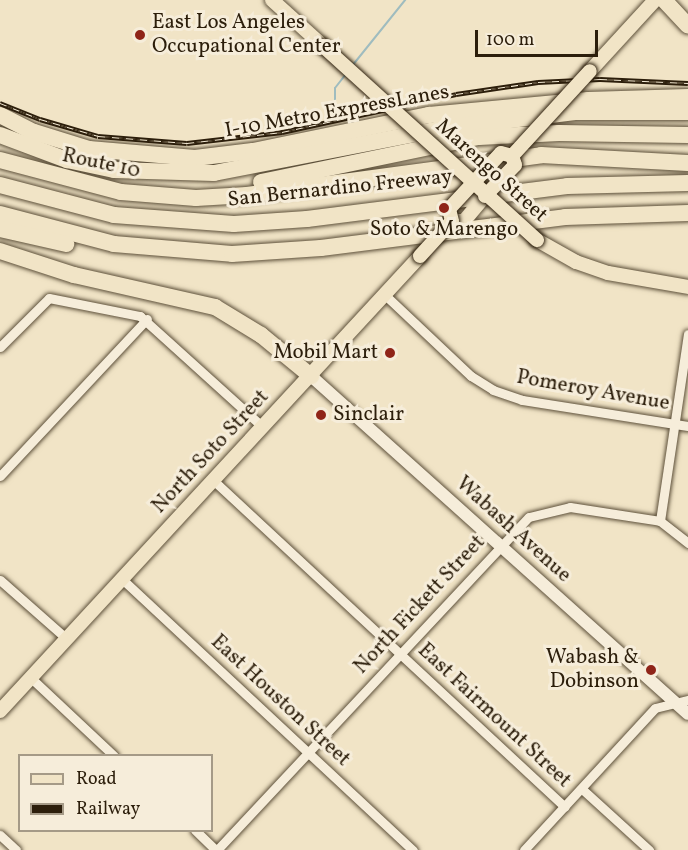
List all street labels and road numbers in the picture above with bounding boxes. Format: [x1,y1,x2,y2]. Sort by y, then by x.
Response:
street label: I-10 Metro ExpressLanes [223,80,451,144]
street label: Marengo Street [430,114,552,228]
street label: Route 10 [60,143,142,185]
street label: San Bernardino Freeway [227,165,453,213]
street label: Pomeroy Avenue [514,365,672,417]
street label: North Soto Street [147,385,275,519]
street label: Wabash Avenue [450,472,576,588]
street label: North Fickett Street [349,530,491,680]
street label: East Houston Street [205,630,355,772]
street label: East Fairmount Street [412,638,576,794]

